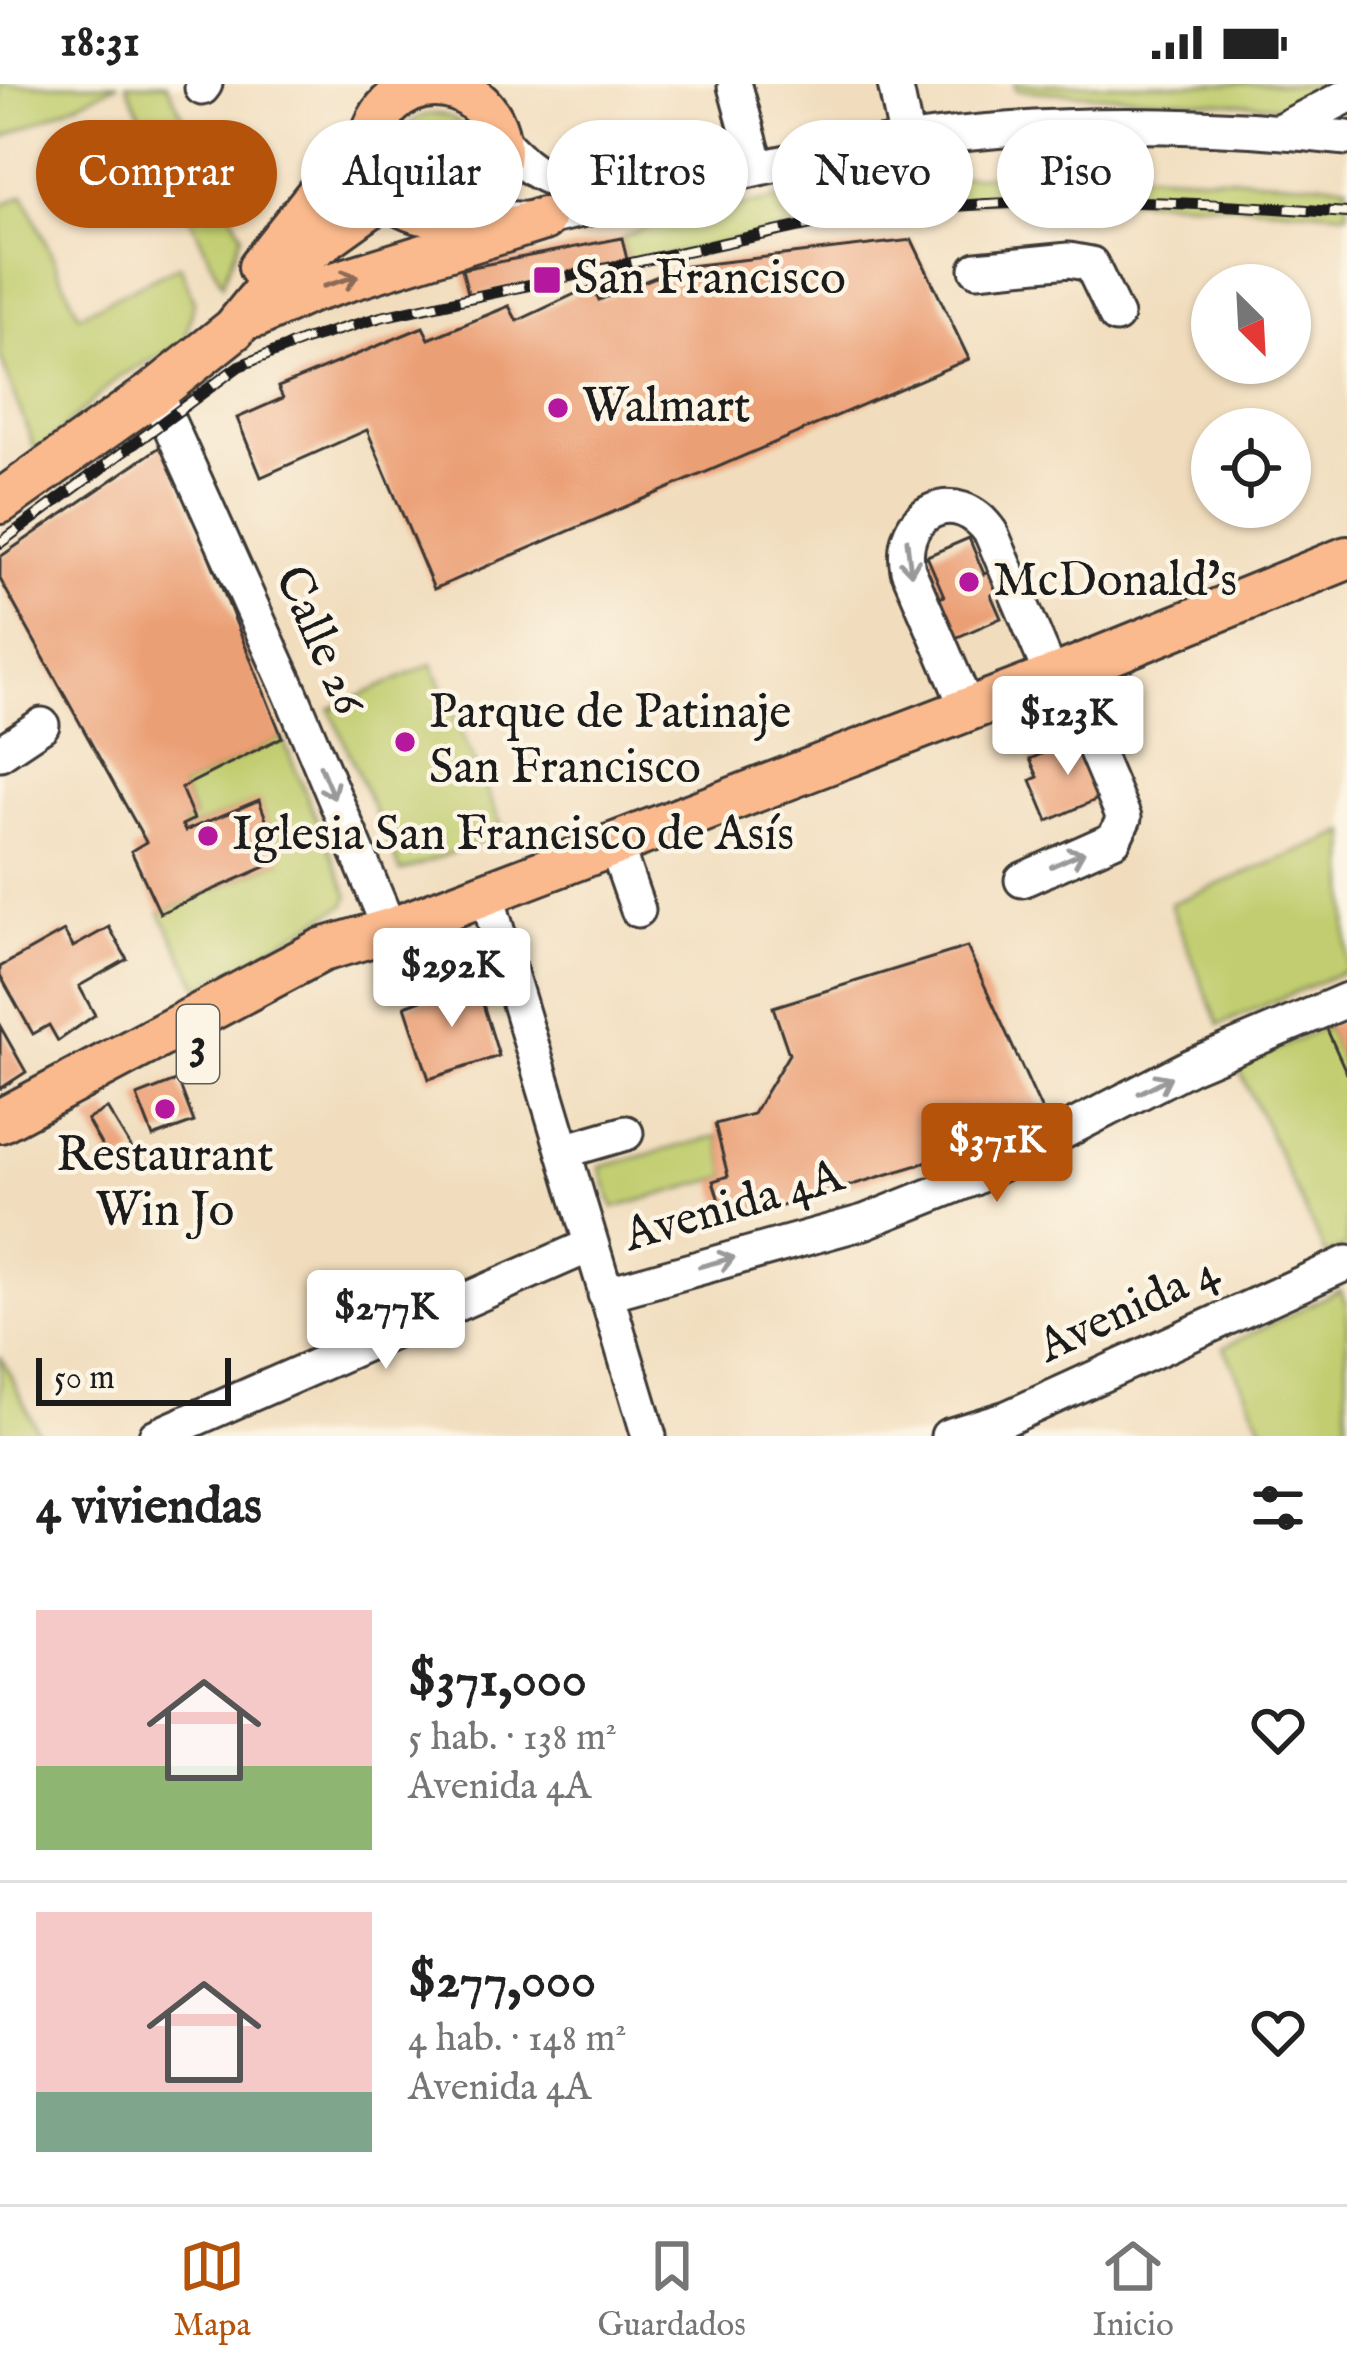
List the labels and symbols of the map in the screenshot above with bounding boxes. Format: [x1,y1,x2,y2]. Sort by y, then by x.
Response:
place label: San Francisco [574,250,846,310]
marker: San Francisco [531,264,563,296]
north arrow [1191,264,1311,384]
one-way arrow [321,269,359,291]
place label: Walmart [582,378,751,438]
marker: Walmart [545,395,571,421]
one-way arrow [898,537,920,576]
place label: McDonald's [993,552,1237,612]
street label: Calle 26 [260,557,379,725]
marker: McDonald's [956,569,982,595]
pin: $123K [984,676,1152,778]
place label: Parque de Patinaje San Francisco [429,684,791,799]
marker: Parque de Patinaje San Francisco [392,729,418,755]
one-way arrow [318,763,340,799]
place label: Iglesia San Francisco de Asís [232,806,794,866]
marker: Iglesia San Francisco de Asís [195,823,221,849]
one-way arrow [1049,847,1085,869]
pin: $292K [368,928,536,1030]
road number: 3 [177,1005,219,1083]
one-way arrow [1137,1073,1172,1096]
marker: Restaurant Win Jo [152,1096,178,1122]
pin: $371K [913,1103,1081,1205]
place label: Restaurant Win Jo [56,1127,274,1242]
street label: Avenida 4A [616,1147,852,1267]
street label: Avenida 4 [1028,1242,1230,1378]
one-way arrow [698,1250,736,1272]
pin: $277K [302,1270,470,1372]
scale bar [36,1352,231,1405]

